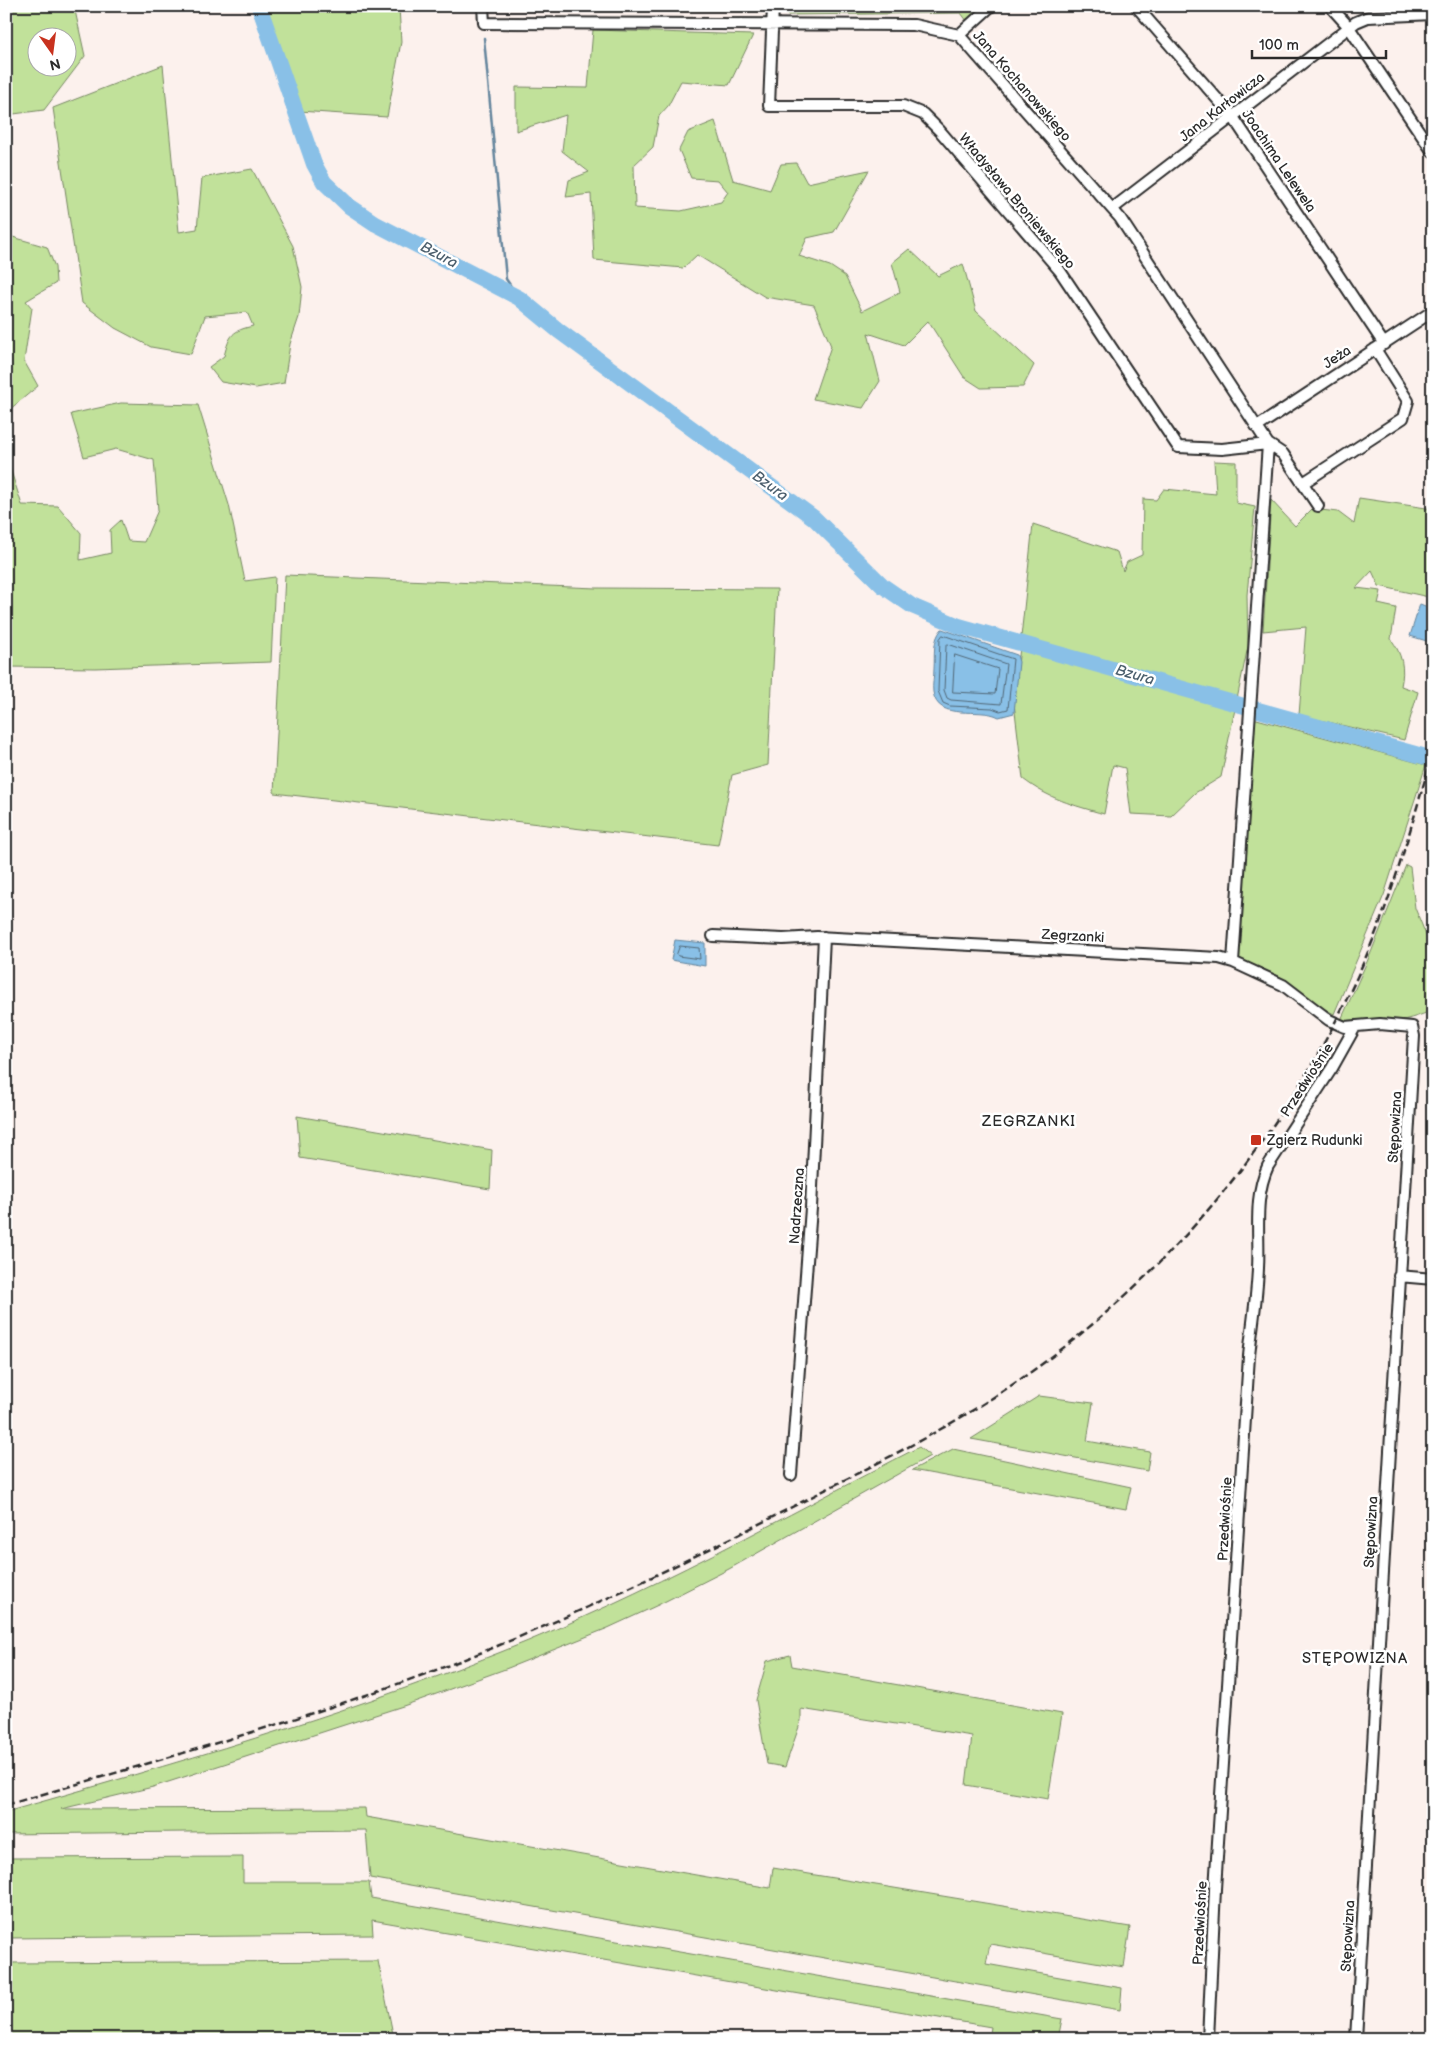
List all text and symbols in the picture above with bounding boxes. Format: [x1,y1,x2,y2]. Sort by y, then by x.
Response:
street label: Jana Kochanowskiego [969,27,1075,145]
north arrow [28,28,78,78]
scale bar [1252,28,1385,60]
text: 100 m [1259,36,1299,55]
text: N [48,55,62,74]
street label: Jana Karłowicza [1176,69,1268,145]
street label: Joachima Lelewela [1238,106,1320,216]
street label: Władysława Broniewskiego [955,130,1079,272]
water label: Bzura [417,237,461,273]
street label: Jeża [1320,342,1354,372]
water label: Bzura [748,467,792,505]
water label: Bzura [1113,660,1157,690]
street label: Zegrzanki [1040,926,1105,946]
street label: Przedwiośnie [1277,1040,1337,1120]
street label: Stępowizna [1385,1091,1405,1163]
district label: ZEGRZANKI [981,1112,1076,1131]
place label: Zgierz Rudunki [1266,1132,1363,1149]
marker: Zgierz Rudunki [1249,1133,1263,1147]
street label: Nadrzeczna [786,1167,808,1245]
street label: Przedwiośnie [1214,1476,1236,1562]
street label: Stępowizna [1361,1496,1381,1568]
district label: STĘPOWIZNA [1302,1649,1408,1668]
street label: Przedwiośnie [1189,1880,1211,1966]
street label: Stępowizna [1338,1900,1358,1972]

